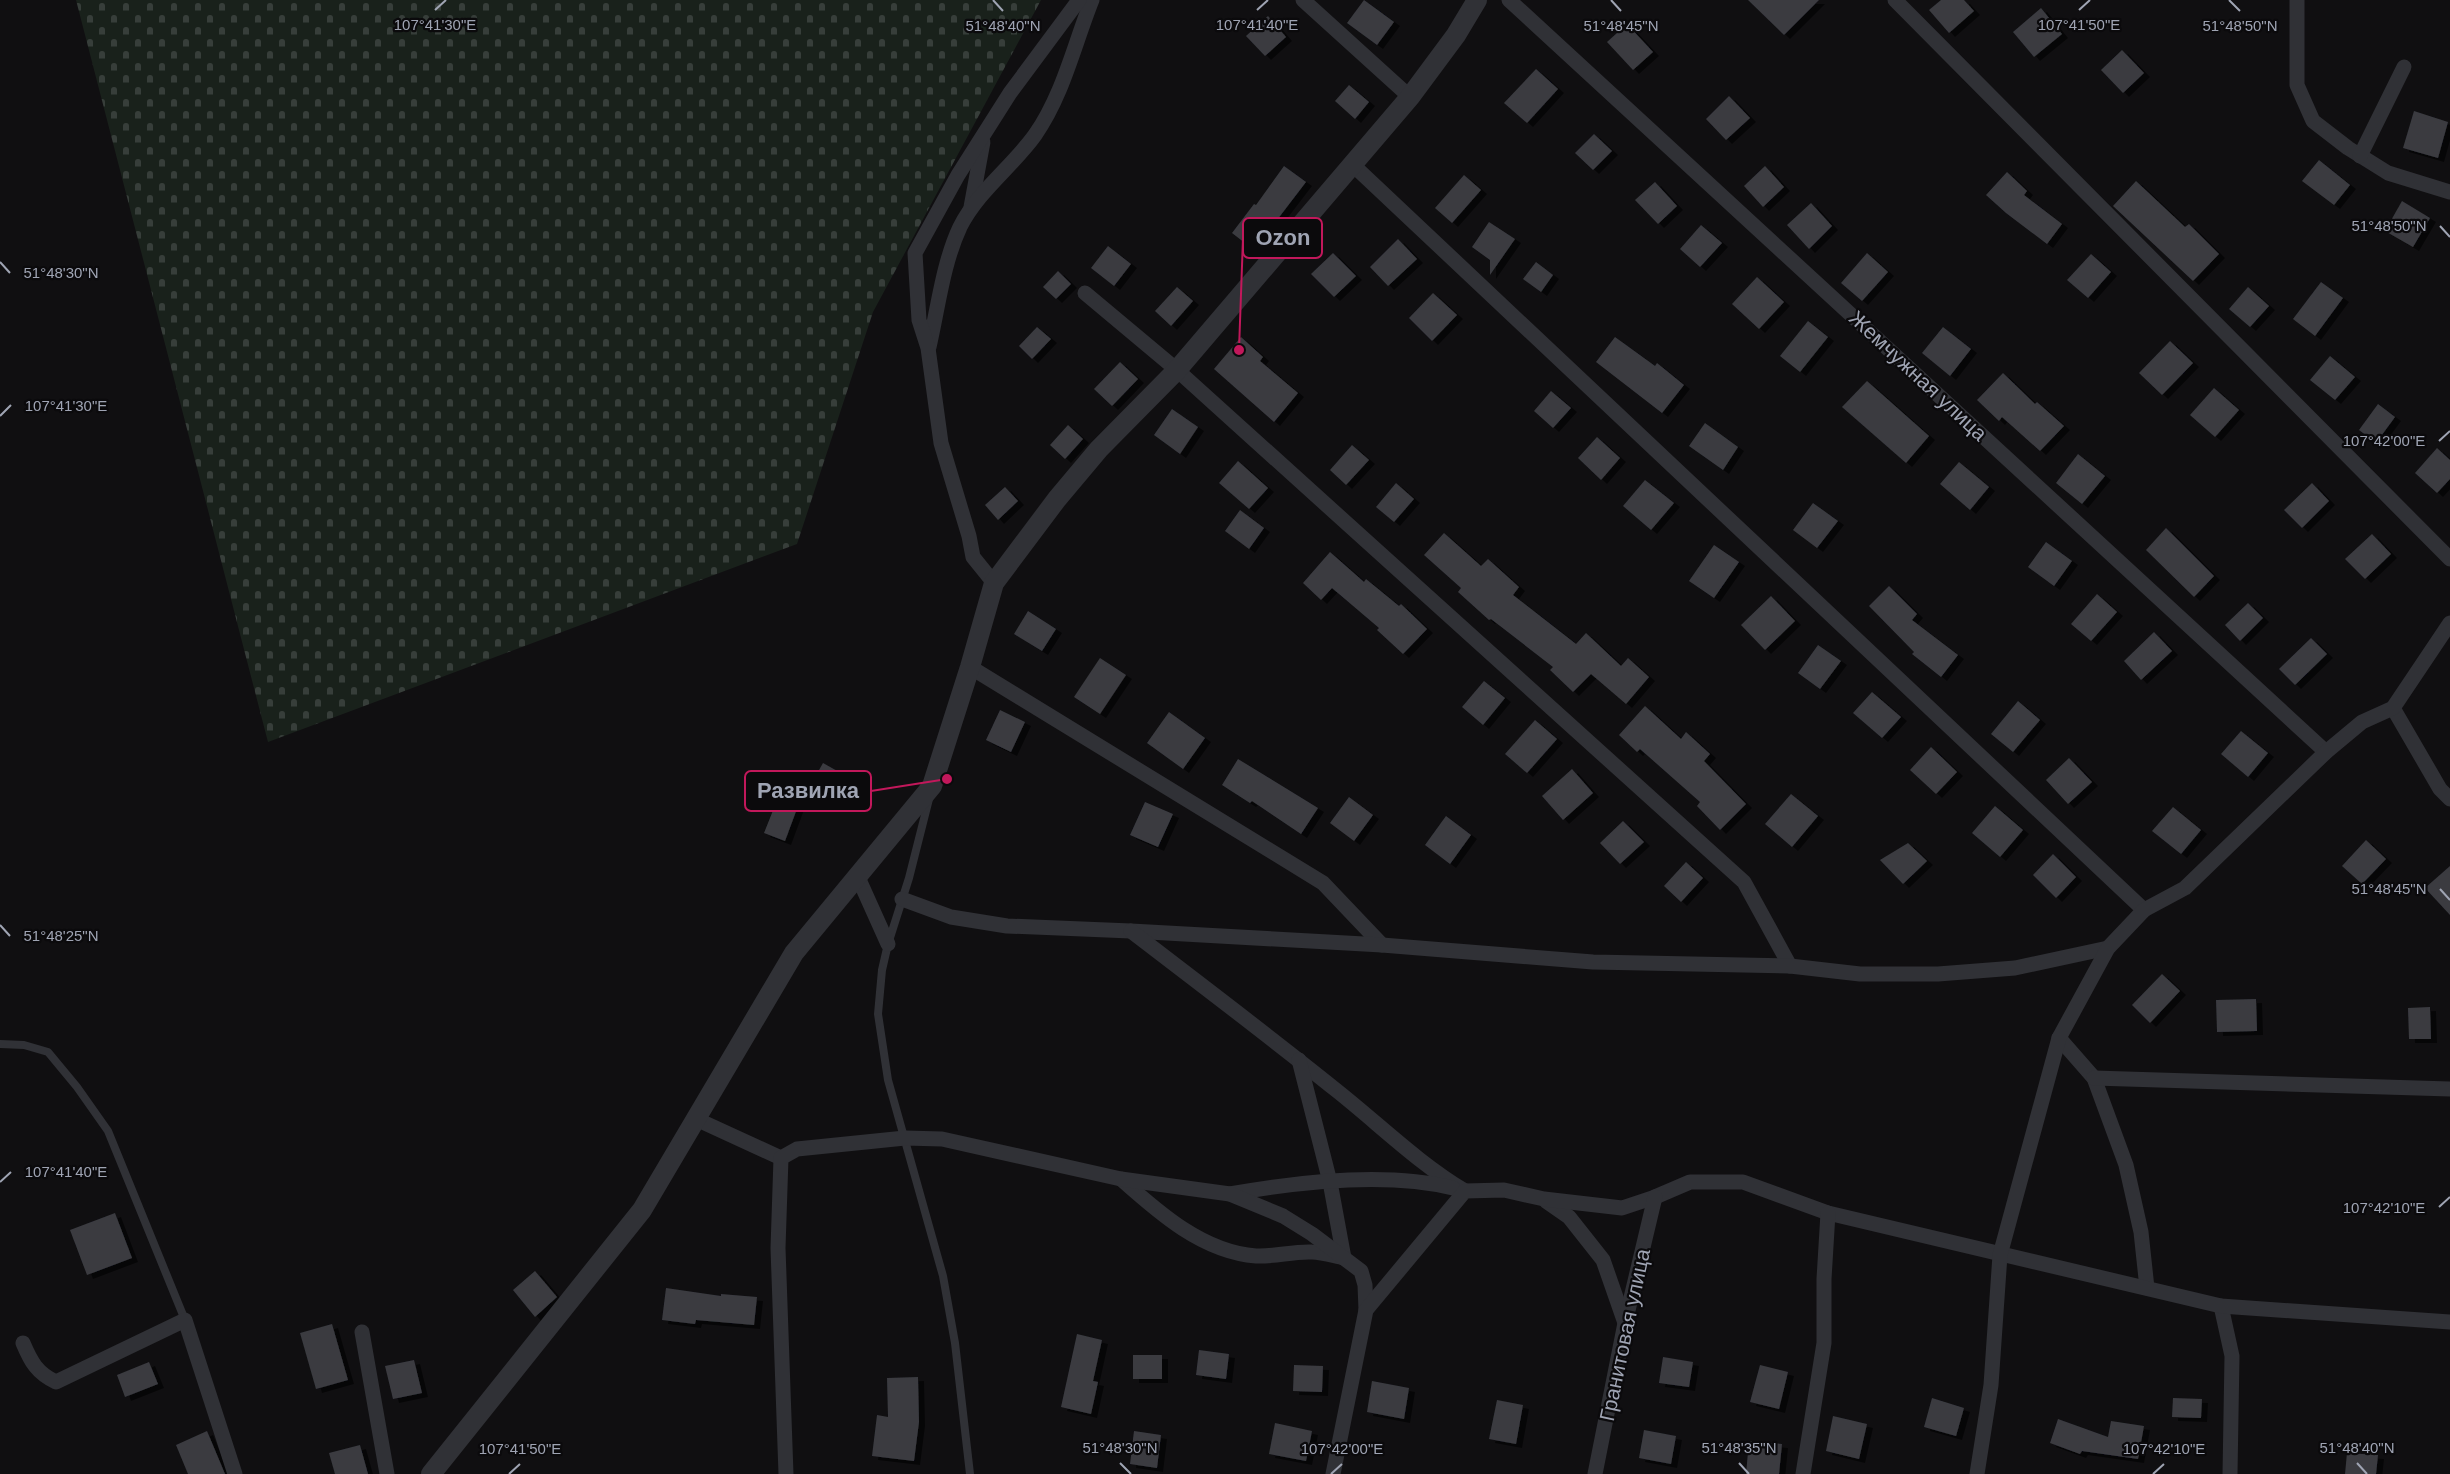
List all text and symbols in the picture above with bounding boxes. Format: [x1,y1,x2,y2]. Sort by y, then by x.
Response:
text: 107°41'30"E [394,16,476,33]
text: 107°41'40"E [1216,16,1298,33]
text: 107°41'50"E [2038,16,2120,33]
text: 51°48'40"N [965,17,1041,34]
text: 51°48'45"N [1583,17,1659,34]
text: 51°48'50"N [2202,17,2278,34]
text: 51°48'50"N [2351,217,2427,234]
callout: Ozon [1243,218,1322,258]
text: Ozon [1256,225,1311,250]
text: 51°48'30"N [23,264,99,281]
street label: Жемчужная улица [1845,306,1992,445]
text: 107°41'30"E [25,397,107,414]
text: 107°42'00"E [2343,432,2425,449]
callout: Развилка [745,771,871,811]
text: Развилка [757,778,860,803]
text: 51°48'45"N [2351,880,2427,897]
text: 51°48'25"N [23,927,99,944]
text: 107°41'40"E [25,1163,107,1180]
text: 107°42'10"E [2343,1199,2425,1216]
street label: Гранитовая улица [1595,1246,1654,1423]
text: 51°48'30"N [1082,1439,1158,1456]
text: 51°48'35"N [1701,1439,1777,1456]
text: 51°48'40"N [2319,1439,2395,1456]
text: 107°41'50"E [479,1440,561,1457]
text: 107°42'00"E [1301,1440,1383,1457]
text: 107°42'10"E [2123,1440,2205,1457]

